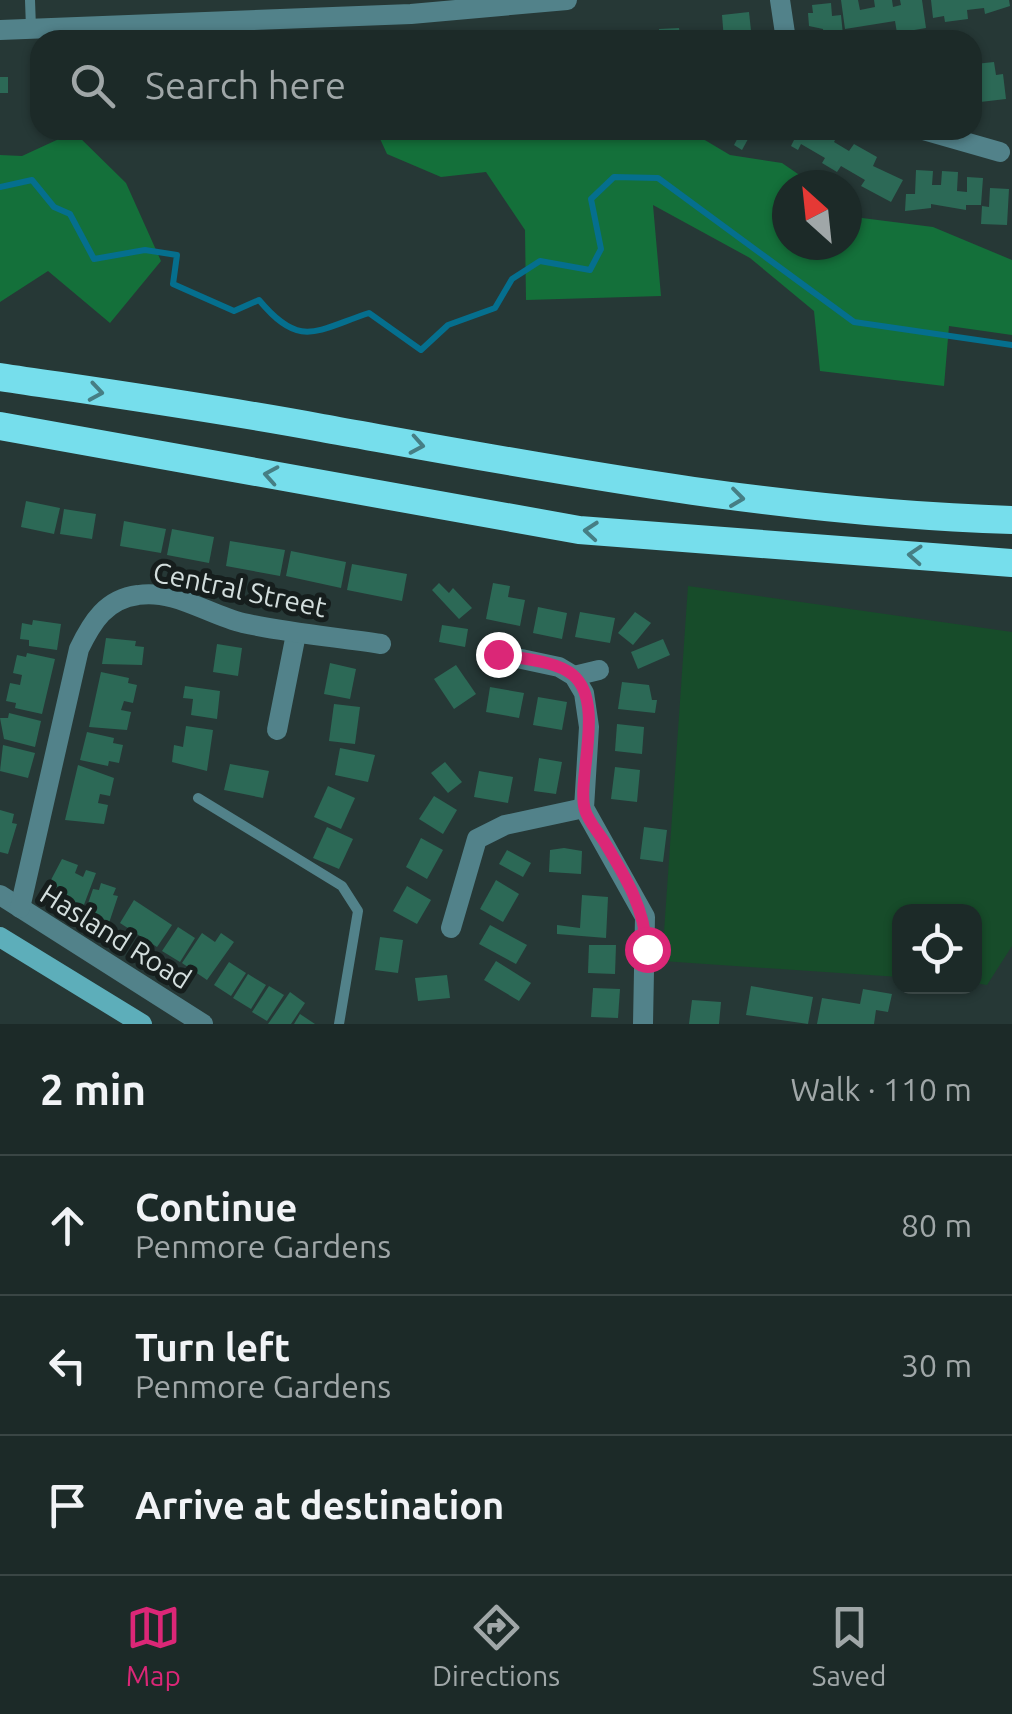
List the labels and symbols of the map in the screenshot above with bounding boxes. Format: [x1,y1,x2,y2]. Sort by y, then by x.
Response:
north arrow [772,170,862,260]
one-way arrow [88,380,105,401]
one-way arrow [409,434,425,455]
one-way arrow [262,465,279,486]
one-way arrow [730,487,746,508]
one-way arrow [582,520,598,542]
one-way arrow [906,545,922,567]
street label: Central Street [150,555,330,623]
route end [476,632,522,678]
street label: Hasland Road [35,878,197,994]
route start [625,927,671,973]

